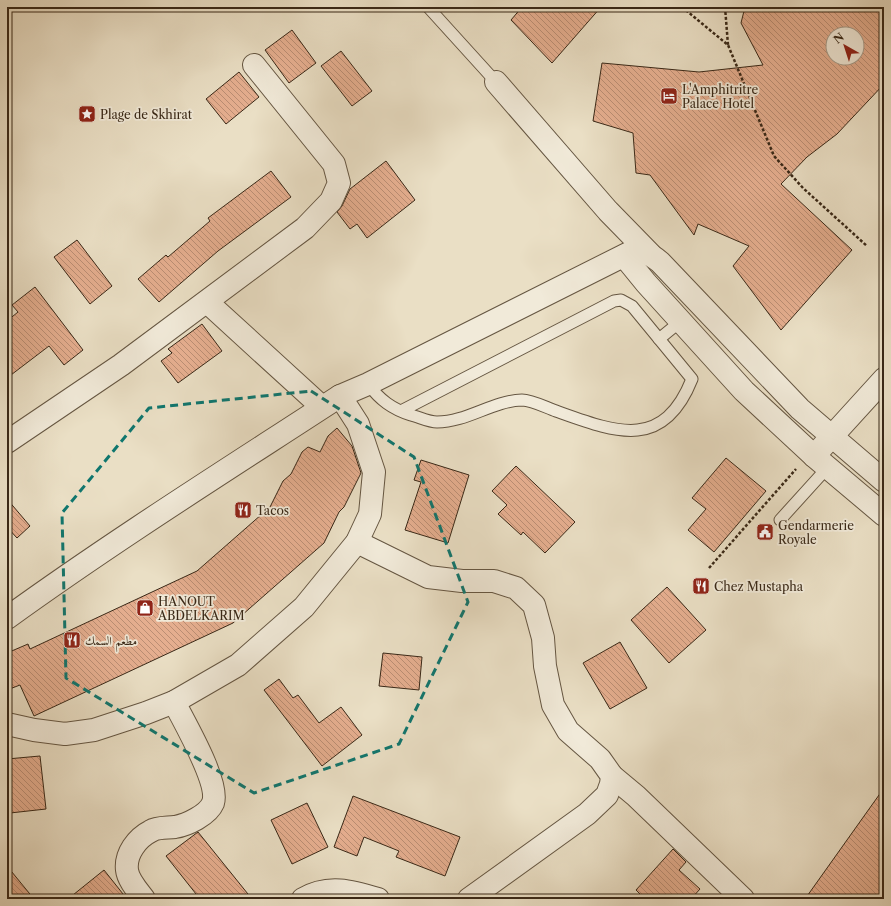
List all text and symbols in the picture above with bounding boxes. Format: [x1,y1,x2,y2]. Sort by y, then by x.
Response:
north arrow [825,26,865,66]
text: N [831,30,847,47]
place label: L'Amphitritre Palace Hotel [682,82,758,111]
hotel icon: L'Amphitritre Palace Hotel [659,86,679,106]
place icon: Plage de Skhirat [77,104,97,124]
place label: Plage de Skhirat [100,107,193,122]
restaurant icon: Tacos [233,500,253,520]
place label: Tacos [256,503,289,518]
place label: Gendarmerie Royale [778,518,854,547]
public building icon: Gendarmerie Royale [755,522,775,542]
restaurant icon: Chez Mustapha [691,576,711,596]
place label: Chez Mustapha [714,579,804,594]
place label: HANOUT ABDELKARIM [157,594,245,623]
shop icon: HANOUT ABDELKARIM [135,598,155,618]
restaurant icon: مطعم السمك [62,630,82,650]
place label: مطعم السمك [85,633,137,652]

